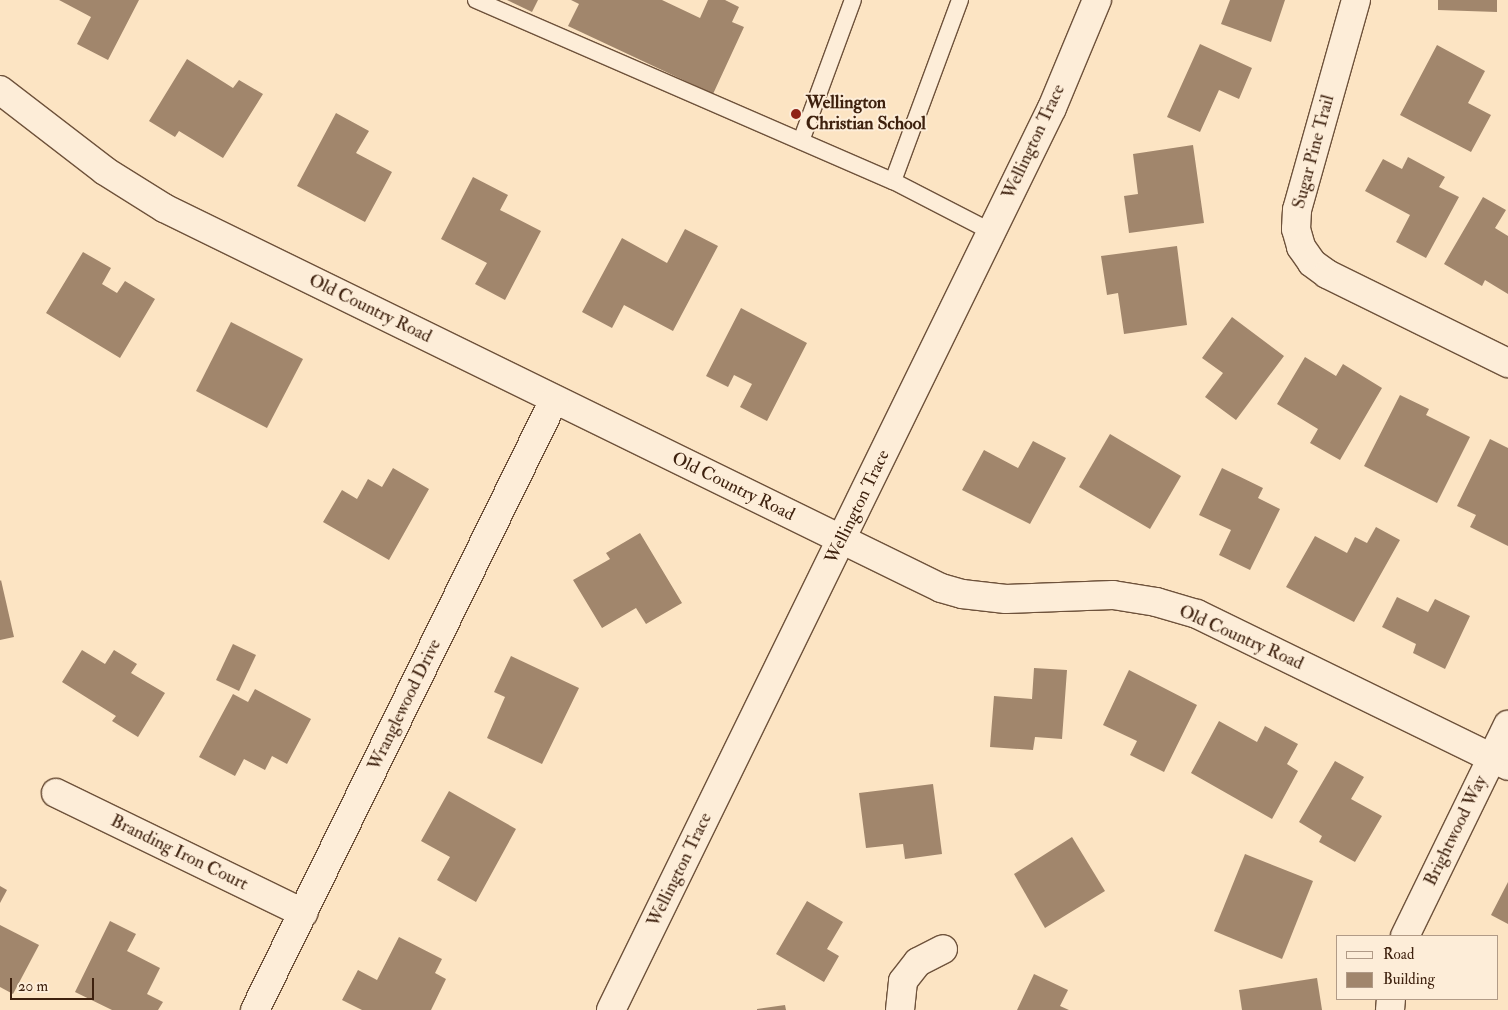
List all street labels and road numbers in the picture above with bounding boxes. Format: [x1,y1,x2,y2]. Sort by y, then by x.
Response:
street label: Wellington Trace [998,81,1070,203]
street label: Sugar Pine Trail [1288,93,1340,211]
street label: Old Country Road [305,270,435,348]
street label: Wellington Trace [821,446,895,568]
street label: Old Country Road [668,448,798,526]
street label: Old Country Road [1175,601,1307,675]
street label: Wranglewood Drive [364,636,446,774]
street label: Brightwood Way [1420,772,1492,890]
street label: Wellington Trace [643,809,717,931]
street label: Branding Iron Court [107,810,251,896]

